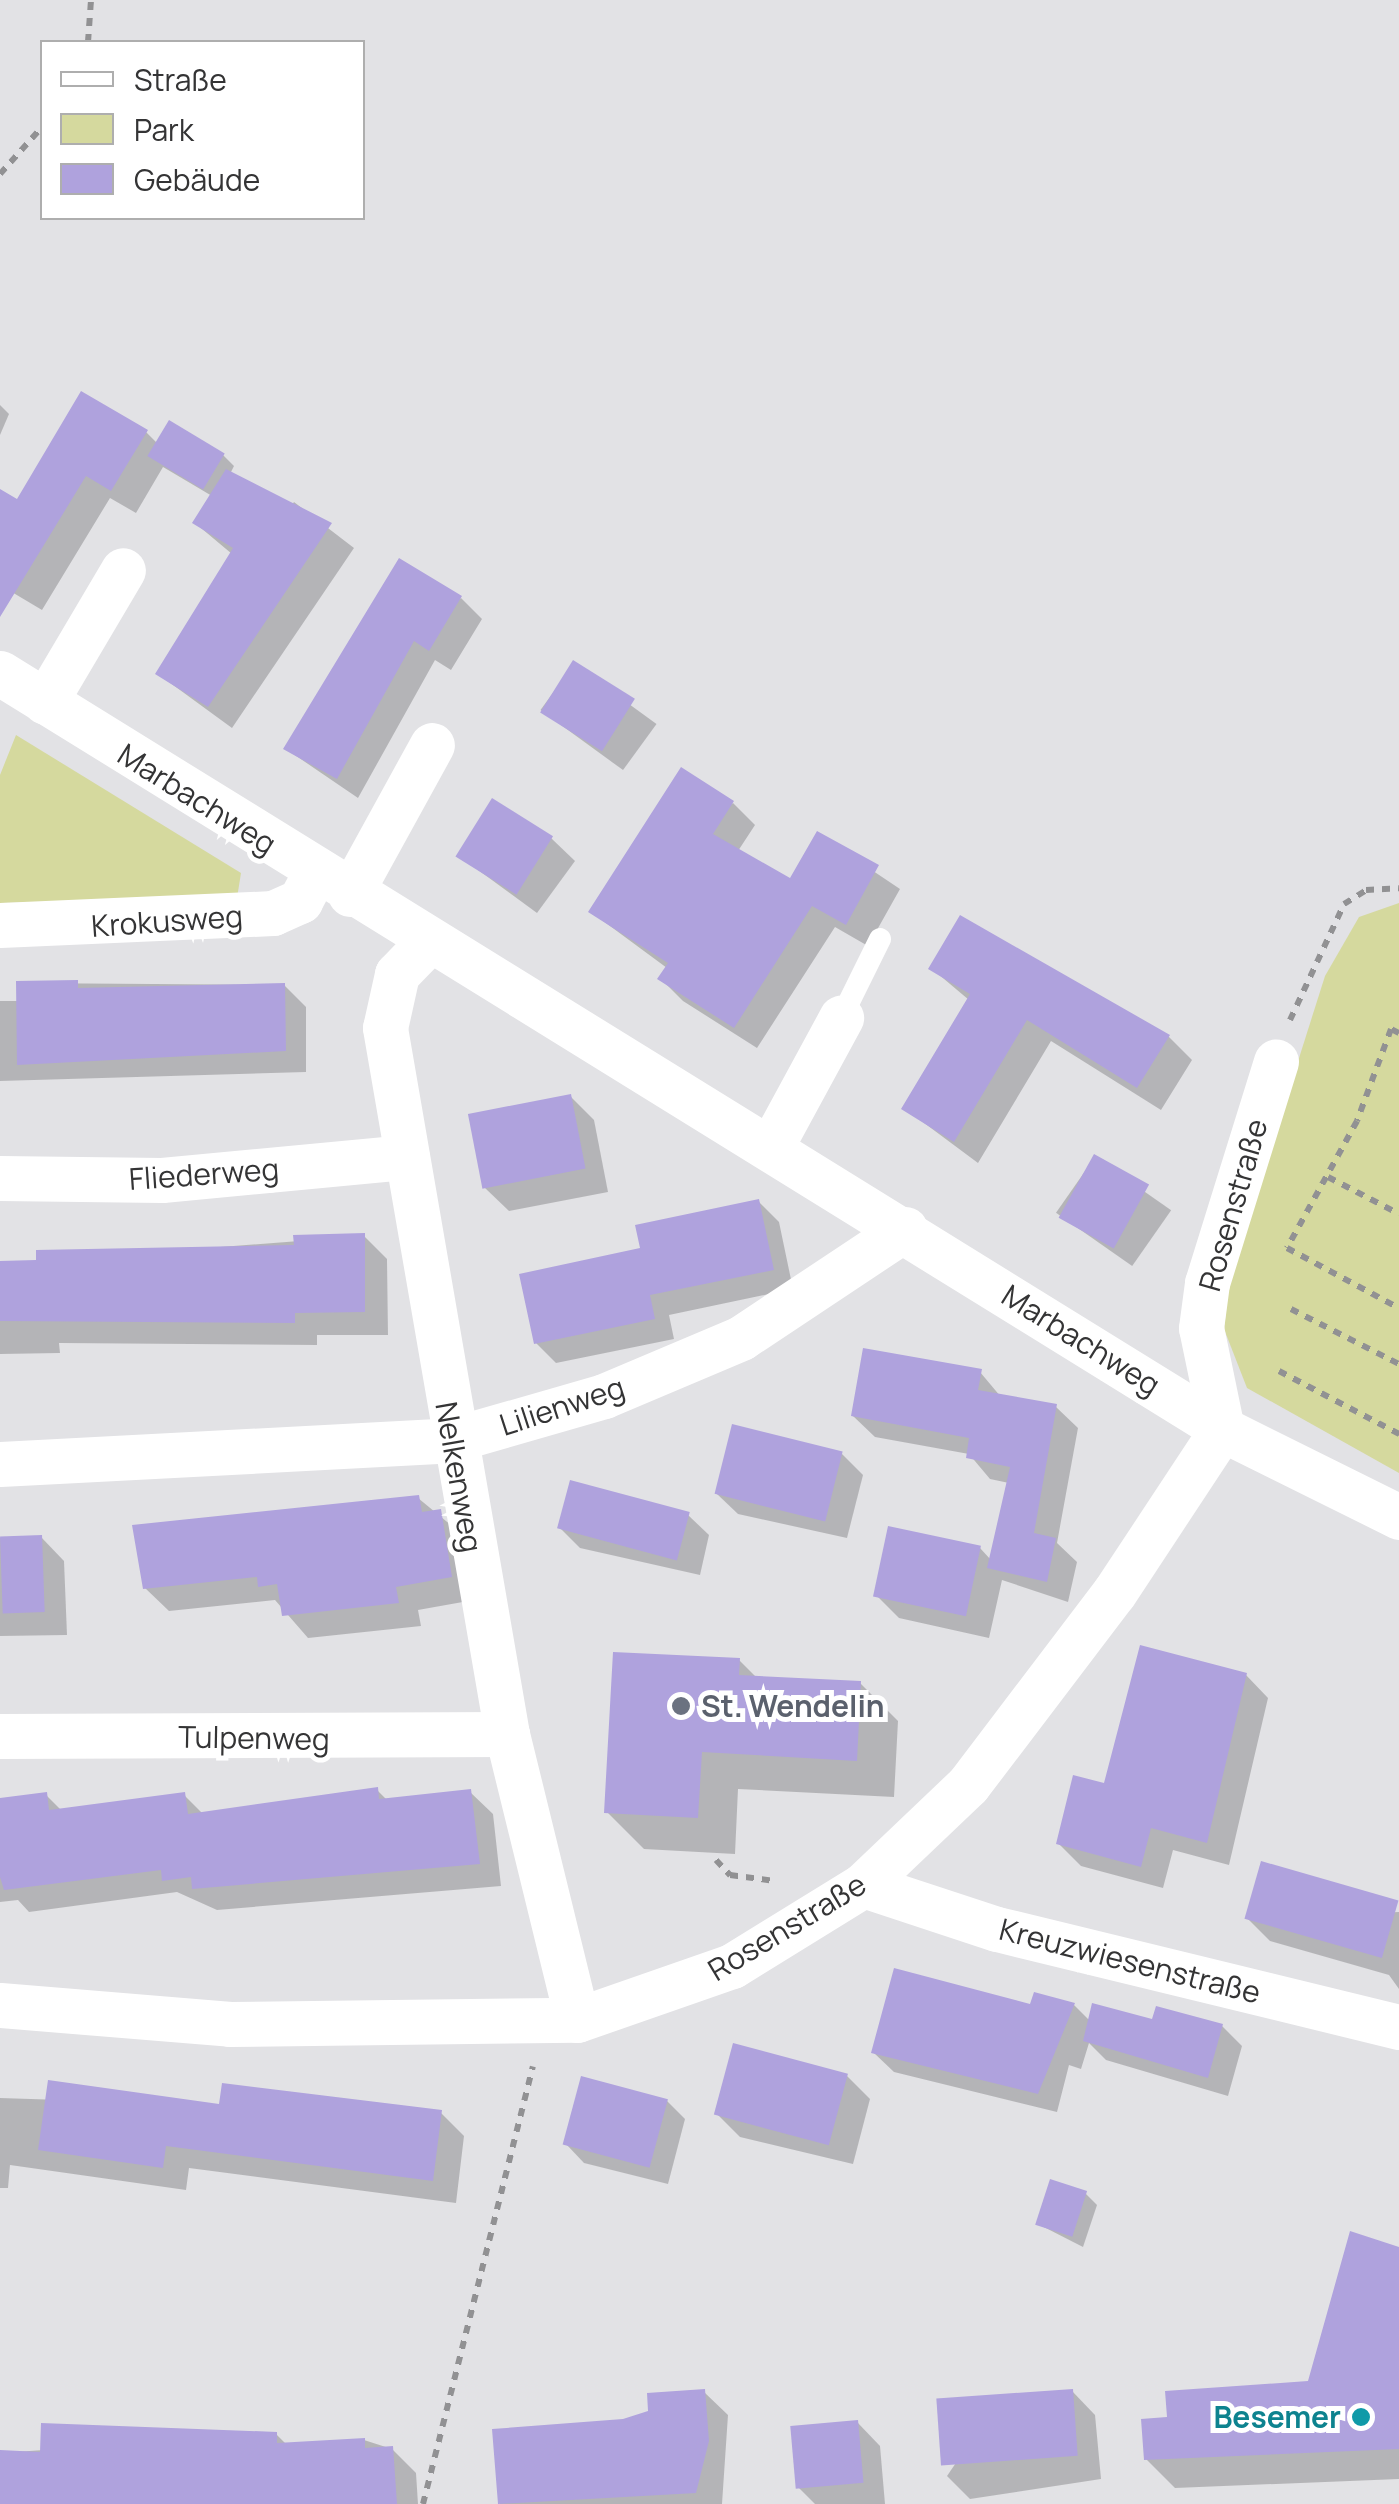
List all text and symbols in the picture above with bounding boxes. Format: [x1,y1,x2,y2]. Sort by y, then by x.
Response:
legend [40,40,365,220]
text: Straße [134,59,227,100]
text: Park [134,109,194,150]
text: Gebäude [134,159,260,200]
street label: Marbachweg [111,736,283,862]
street label: Krokusweg [90,898,244,944]
street label: Rosenstraße [1191,1115,1275,1295]
street label: Fliederweg [128,1151,280,1197]
street label: Marbachweg [995,1277,1167,1403]
street label: Lilienweg [495,1369,629,1443]
street label: Nelkenweg [428,1399,490,1555]
place label: St. Wendelin [701,1688,885,1724]
marker: St. Wendelin [670,1695,692,1717]
street label: Tulpenweg [178,1719,330,1757]
street label: Rosenstraße [702,1866,872,1988]
street label: Kreuzwiesenstraße [996,1911,1264,2011]
place label: Besemer [1213,2399,1341,2435]
marker: Besemer [1350,2406,1372,2428]

